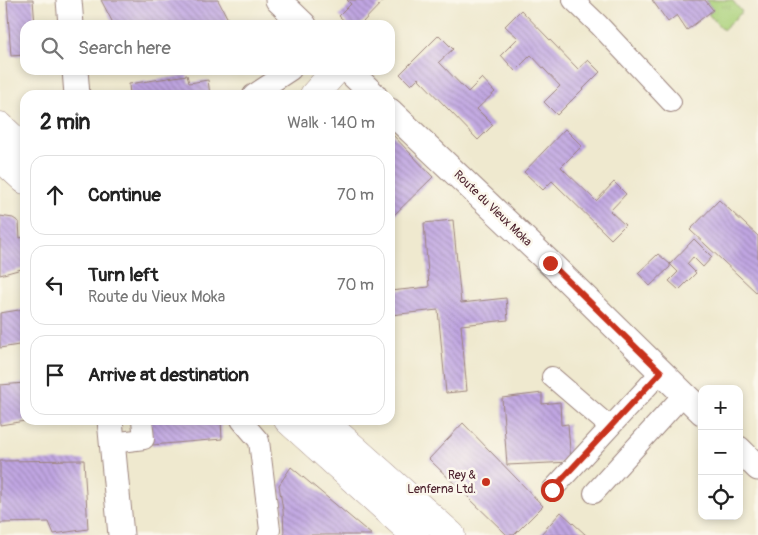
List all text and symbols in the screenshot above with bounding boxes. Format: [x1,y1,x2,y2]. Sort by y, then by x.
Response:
search box [20,20,395,75]
icon: search [38,34,66,62]
text: Search here [78,36,171,60]
text: 2 min [40,109,90,136]
text: Walk · 140 m [287,113,375,133]
street label: Route du Vieux Moka [450,167,535,250]
icon: ahead [41,181,69,209]
text: Continue [88,183,161,207]
text: 70 m [337,185,374,205]
route end [539,252,562,275]
text: Turn left [88,263,158,287]
icon: left [41,271,69,299]
text: 70 m [337,275,374,295]
text: Route du Vieux Moka [88,287,225,307]
icon: arrive [41,361,69,389]
text: Arrive at destination [88,363,249,387]
map controls [698,385,743,520]
button: + [698,385,743,430]
button: − [698,430,743,475]
place label: Rey & Lenferna Ltd. [407,468,476,497]
button: locate [698,475,743,520]
marker: Rey & Lenferna Ltd. [480,476,492,488]
route start [541,479,564,502]

